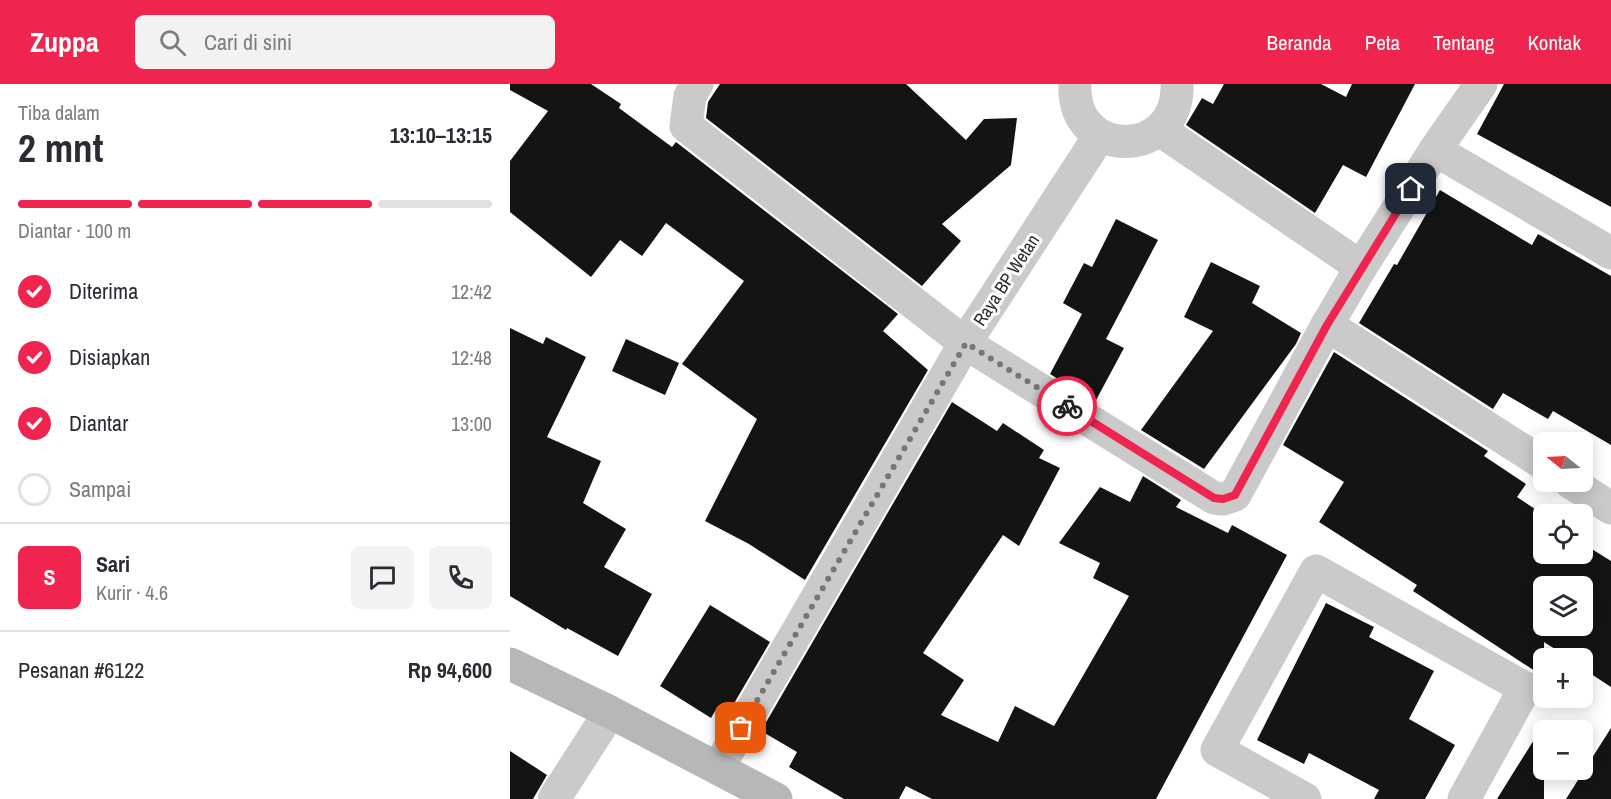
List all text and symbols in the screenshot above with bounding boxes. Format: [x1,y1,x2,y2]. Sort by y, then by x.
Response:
search box [135,15,555,69]
text: Zuppa [30,23,99,61]
icon: search [156,26,189,59]
text: Cari di sini [204,27,292,57]
text: Beranda [1267,28,1332,57]
text: Peta [1365,28,1400,57]
text: Tentang [1433,28,1494,57]
text: Kontak [1527,28,1581,57]
text: Tiba dalam [18,99,100,126]
text: 13:10–13:15 [390,120,492,150]
text: 2 mnt [18,122,103,174]
pin [1385,163,1436,214]
icon: home [1394,172,1427,205]
text: Diantar · 100 m [18,217,131,244]
street label: Raya BP Wetan [967,229,1045,331]
icon: check [18,275,51,308]
text: Diterima [69,276,138,306]
text: 12:42 [451,278,492,305]
icon: check [18,341,51,374]
text: Disiapkan [69,342,150,372]
text: 12:48 [451,344,492,371]
courier [1037,376,1097,436]
icon: bike [1051,390,1084,423]
icon: check [18,407,51,440]
text: Diantar [69,408,128,438]
text: 13:00 [451,410,492,437]
north arrow [1533,432,1593,492]
map controls [1533,432,1593,780]
text: Sampai [69,474,131,504]
button: locate [1533,504,1593,564]
button: chat [351,546,414,609]
button: phone [429,546,492,609]
text: Sari [96,549,130,579]
text: S [43,562,56,592]
button: layers [1533,576,1593,636]
text: Kurir · 4.6 [96,579,168,606]
button: + [1533,648,1593,708]
text: Pesanan #6122 [18,655,144,685]
text: Rp 94,600 [408,655,492,685]
pin [715,702,766,753]
icon: bag [724,711,757,744]
button: − [1533,720,1593,780]

